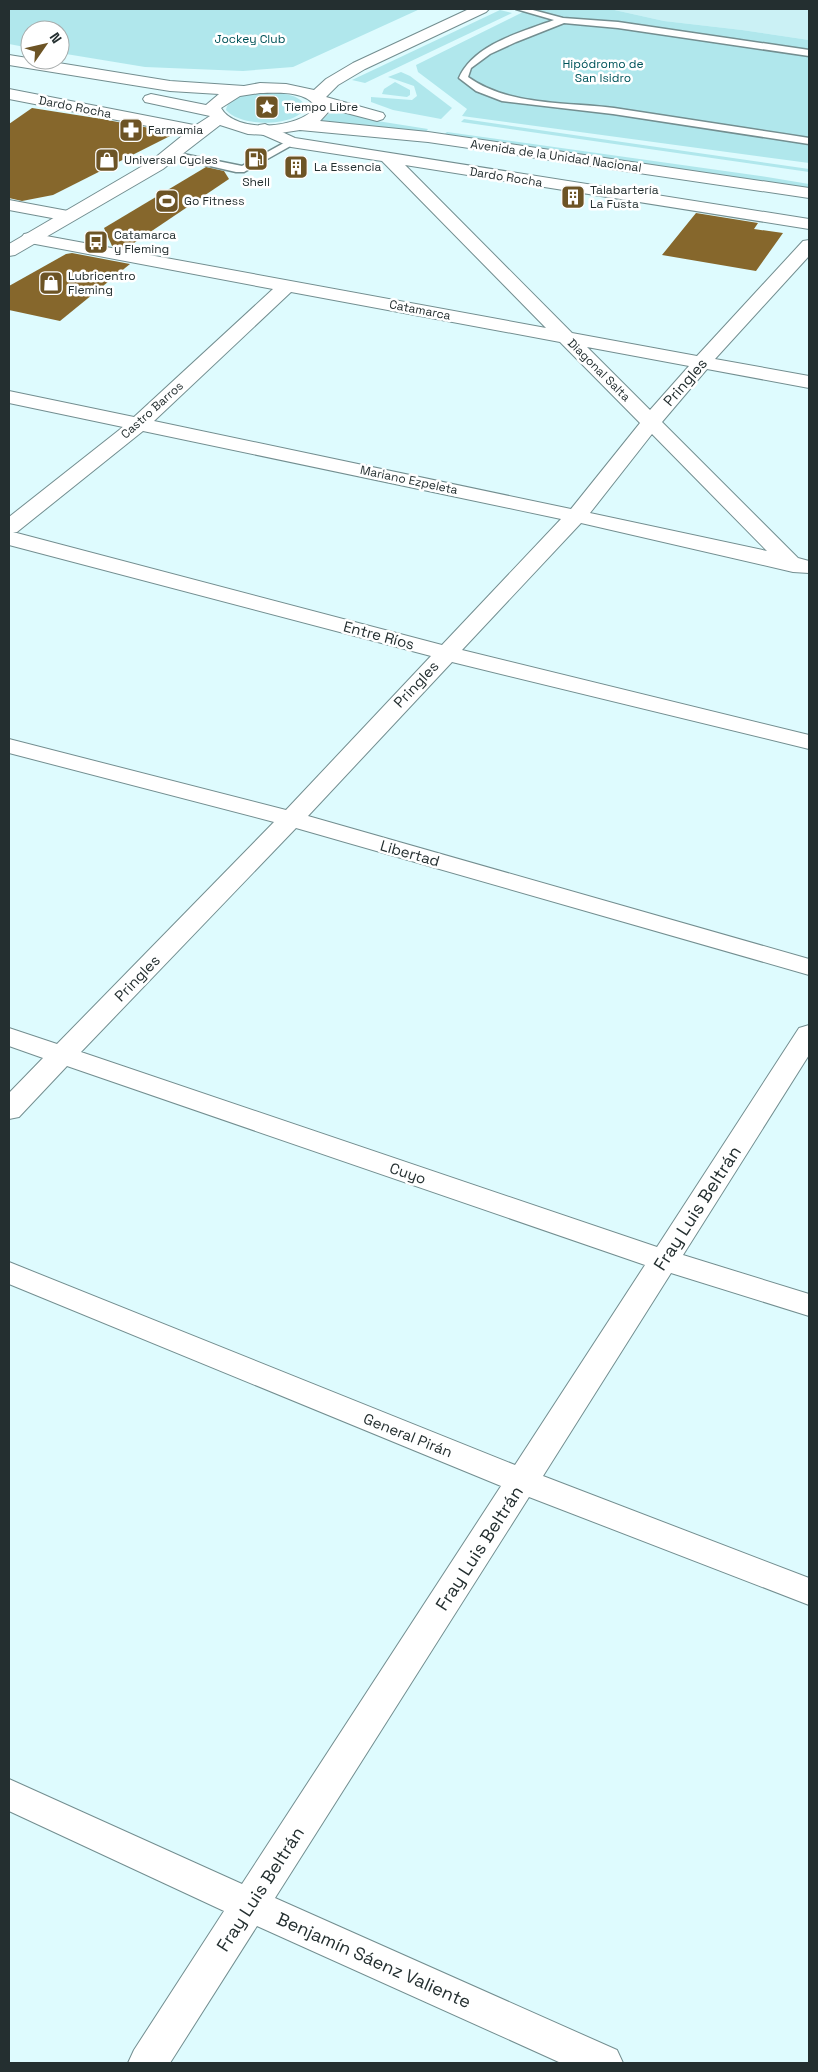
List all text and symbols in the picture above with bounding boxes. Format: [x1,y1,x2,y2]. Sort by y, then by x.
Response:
north arrow [20,20,70,70]
text: N [46,29,66,47]
park label: Jockey Club [215,31,286,47]
park label: Hipódromo de San Isidro [562,56,644,86]
street label: Dardo Rocha [37,92,113,122]
place icon: Tiempo Libre [254,94,280,120]
place label: Tiempo Libre [284,99,358,115]
pharmacy icon: Farmamia [118,117,144,143]
place label: Farmamia [148,122,203,138]
street label: Avenida de la Unidad Nacional [469,136,643,176]
fuel station icon: Shell [243,146,269,172]
shop icon: Universal Cycles [94,147,120,173]
place label: Universal Cycles [124,152,218,168]
building icon: La Essencia [283,154,309,180]
place label: La Essencia [314,159,382,175]
street label: Dardo Rocha [468,163,544,191]
place label: Shell [242,174,270,190]
place label: Talabartería La Fusta [590,182,659,212]
building icon: Talabartería La Fusta [560,184,586,210]
sports icon: Go Fitness [154,188,180,214]
place label: Go Fitness [184,193,244,209]
place label: Catamarca y Fleming [114,227,176,257]
bus stop icon: Catamarca y Fleming [83,229,109,255]
place label: Lubricentro Fleming [68,268,136,298]
shop icon: Lubricentro Fleming [38,270,64,296]
street label: Catamarca [388,296,452,324]
street label: Diagonal Salta [564,335,634,405]
street label: Pringles [659,354,711,410]
street label: Castro Barros [117,378,187,442]
street label: Mariano Ezpeleta [359,462,459,498]
street label: Entre Ríos [341,616,417,654]
street label: Pringles [389,656,443,712]
street label: Libertad [378,835,442,871]
street label: Pringles [110,951,164,1005]
street label: Fray Luis Beltrán [648,1141,746,1275]
street label: Cuyo [387,1158,429,1188]
street label: General Pirán [361,1409,455,1461]
street label: Fray Luis Beltrán [430,1481,528,1615]
street label: Fray Luis Beltrán [211,1822,309,1956]
street label: Benjamín Sáenz Valiente [273,1907,475,2013]

